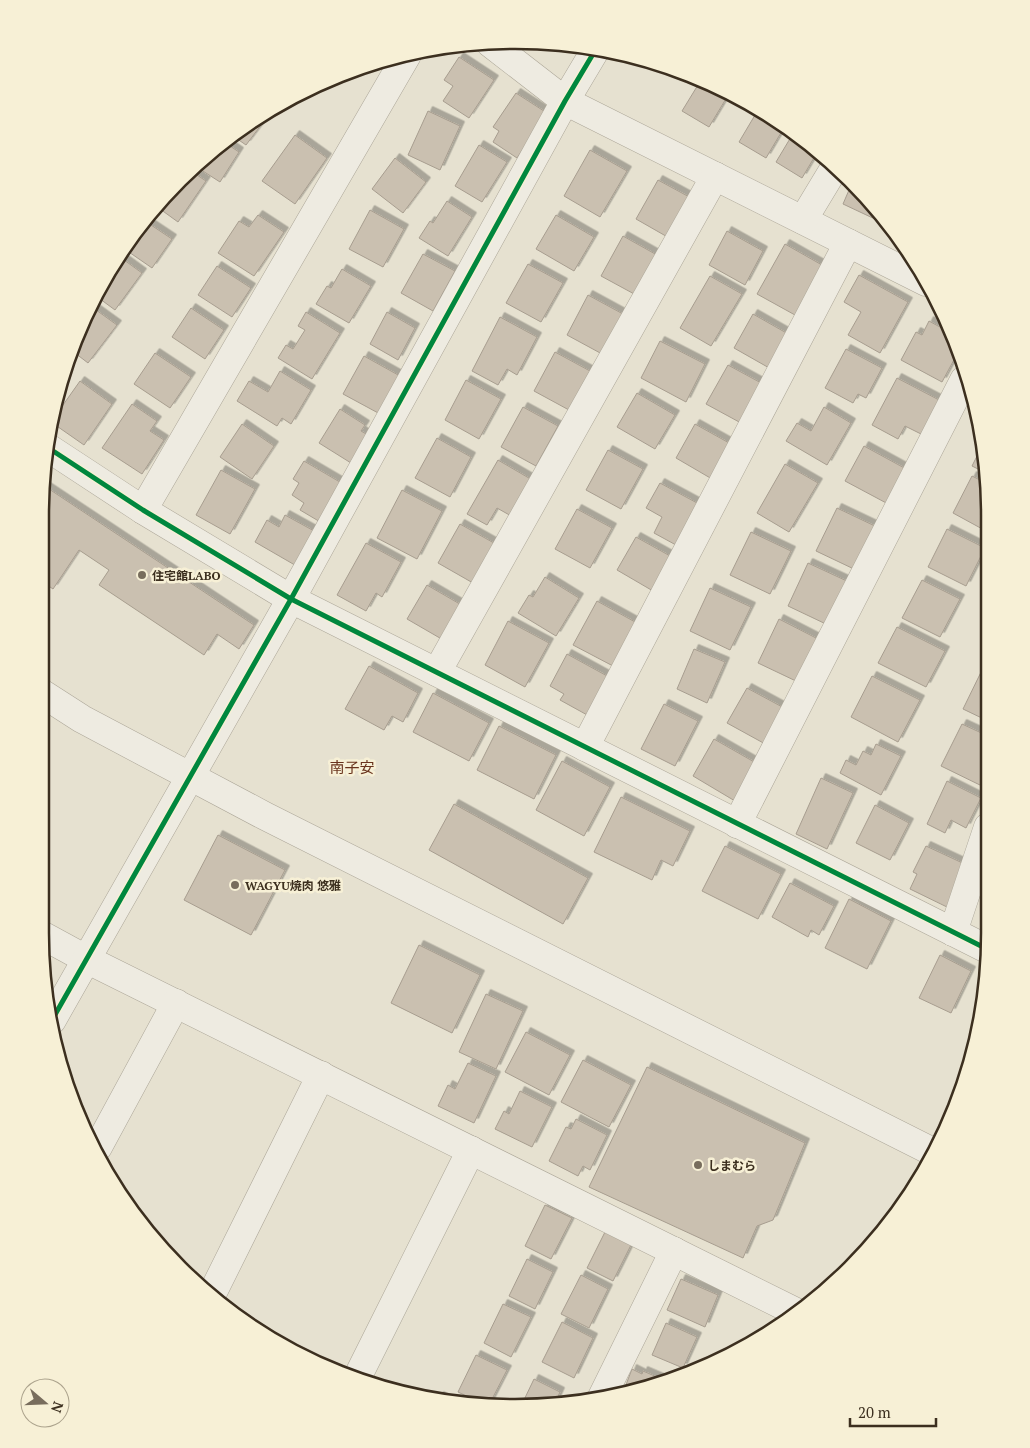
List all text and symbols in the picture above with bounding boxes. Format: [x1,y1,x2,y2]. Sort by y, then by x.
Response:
place label: 住宅館LABO [152,568,221,583]
marker: 住宅館LABO [136,569,148,581]
district label: 南子安 [329,757,375,777]
place label: WAGYU焼肉 悠雅 [245,878,341,893]
marker: WAGYU焼肉 悠雅 [229,879,241,891]
place label: しまむら [708,1158,756,1173]
marker: しまむら [692,1159,704,1171]
north arrow [20,1378,70,1428]
scale bar [850,1396,936,1428]
text: N [47,1399,68,1416]
text: 20 m [858,1402,891,1422]

